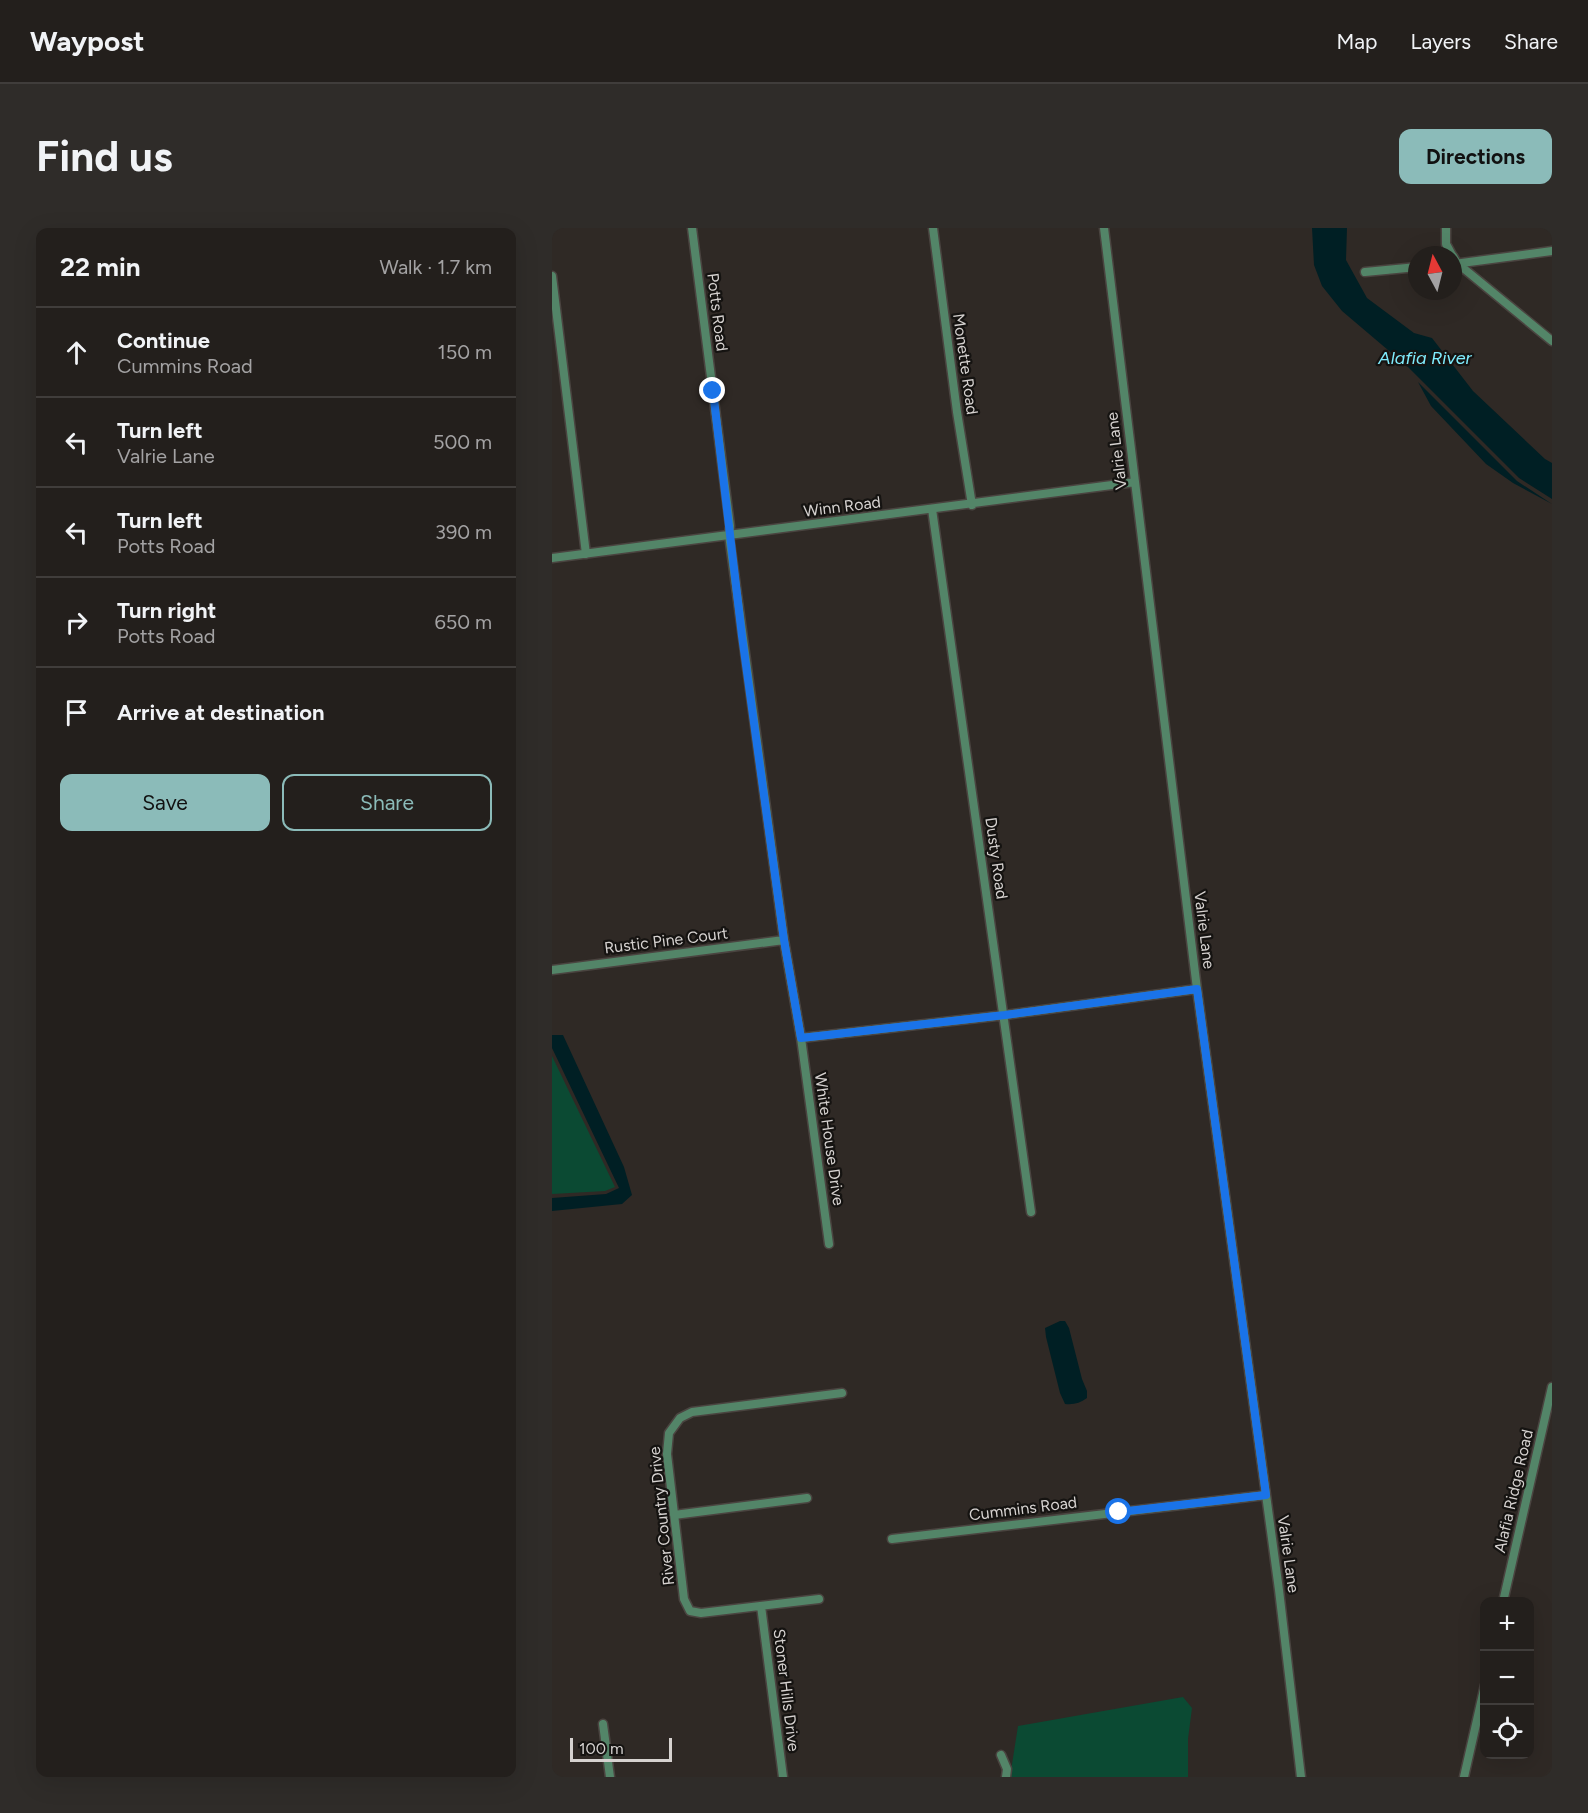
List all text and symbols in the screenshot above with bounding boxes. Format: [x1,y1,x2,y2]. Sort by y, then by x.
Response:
text: Waypost [30,24,144,58]
text: Map [1337,29,1377,54]
text: Layers [1410,29,1471,54]
text: Share [1504,29,1558,54]
button: Directions [1399,129,1552,184]
text: Find us [36,131,173,182]
north arrow [1408,246,1462,300]
text: 22 min [60,251,141,283]
text: Walk · 1.7 km [380,255,492,279]
street label: Potts Road [703,272,732,352]
street label: Monette Road [949,312,982,416]
text: Continue [117,327,210,354]
icon: ahead [60,336,93,369]
text: 150 m [437,340,492,364]
water label: Alafia River [1377,347,1473,369]
text: Cummins Road [117,354,253,378]
route end [699,377,725,403]
street label: Valrie Lane [1102,411,1131,491]
text: Turn left [117,417,203,444]
icon: left [60,426,93,459]
text: 500 m [433,430,492,454]
text: Valrie Lane [117,444,215,468]
street label: Winn Road [802,492,882,521]
text: Turn left [117,507,203,534]
icon: left [60,516,93,549]
text: 390 m [435,520,492,544]
text: Potts Road [117,534,215,558]
text: Turn right [117,597,216,624]
icon: right [60,606,93,639]
text: 650 m [434,610,492,634]
text: Potts Road [117,624,215,648]
icon: arrive [60,696,93,729]
text: Arrive at destination [117,699,325,726]
button: Save [60,774,270,831]
button: Share [282,774,492,831]
street label: Dusty Road [981,816,1012,900]
street label: Valrie Lane [1190,890,1219,970]
street label: Rustic Pine Court [603,923,729,958]
street label: White House Drive [811,1071,848,1207]
street label: Alafia Ridge Road [1490,1427,1537,1555]
street label: River Country Drive [645,1445,678,1586]
street label: Cummins Road [968,1492,1078,1525]
route start [1105,1498,1131,1524]
street label: Valrie Lane [1274,1514,1303,1594]
map controls [1480,1597,1534,1759]
button: + [1480,1597,1534,1651]
street label: Stoner Hills Drive [770,1628,803,1753]
button: − [1480,1651,1534,1705]
button: locate [1480,1705,1534,1759]
scale bar [570,1735,672,1762]
text: 100 m [579,1739,624,1758]

